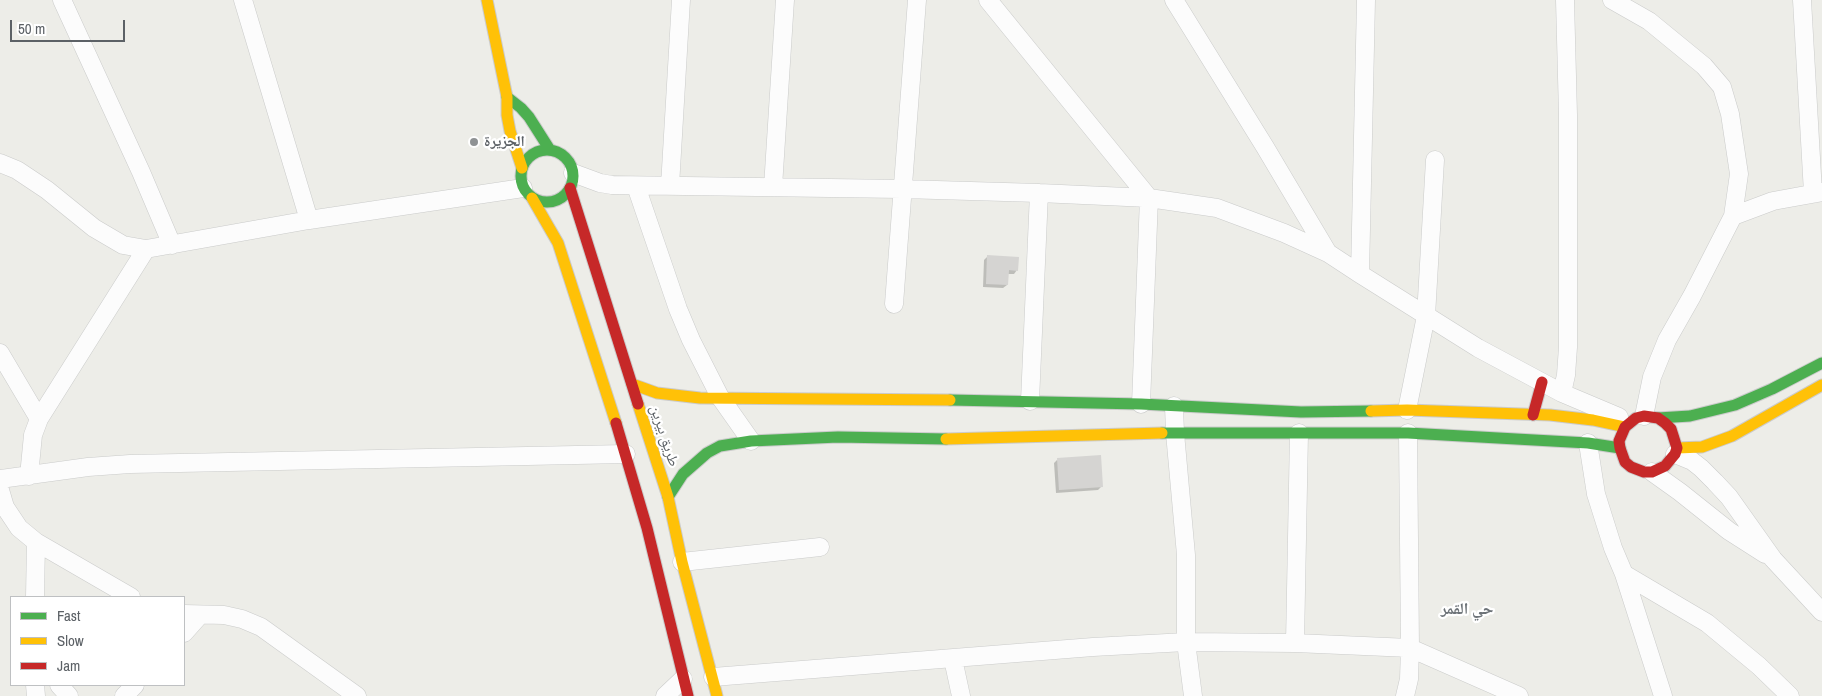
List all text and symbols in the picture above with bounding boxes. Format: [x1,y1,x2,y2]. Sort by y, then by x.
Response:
scale bar [12,10,128,42]
text: 50 m [18,18,45,39]
place label: الجزيرة [484,133,525,151]
marker: الجزيرة [468,136,480,148]
street label: طريق بيرين [646,403,682,469]
legend [10,596,185,686]
district label: حي القمر [1441,600,1493,620]
text: Fast [57,605,80,626]
text: Slow [57,630,84,651]
text: Jam [57,655,80,676]

